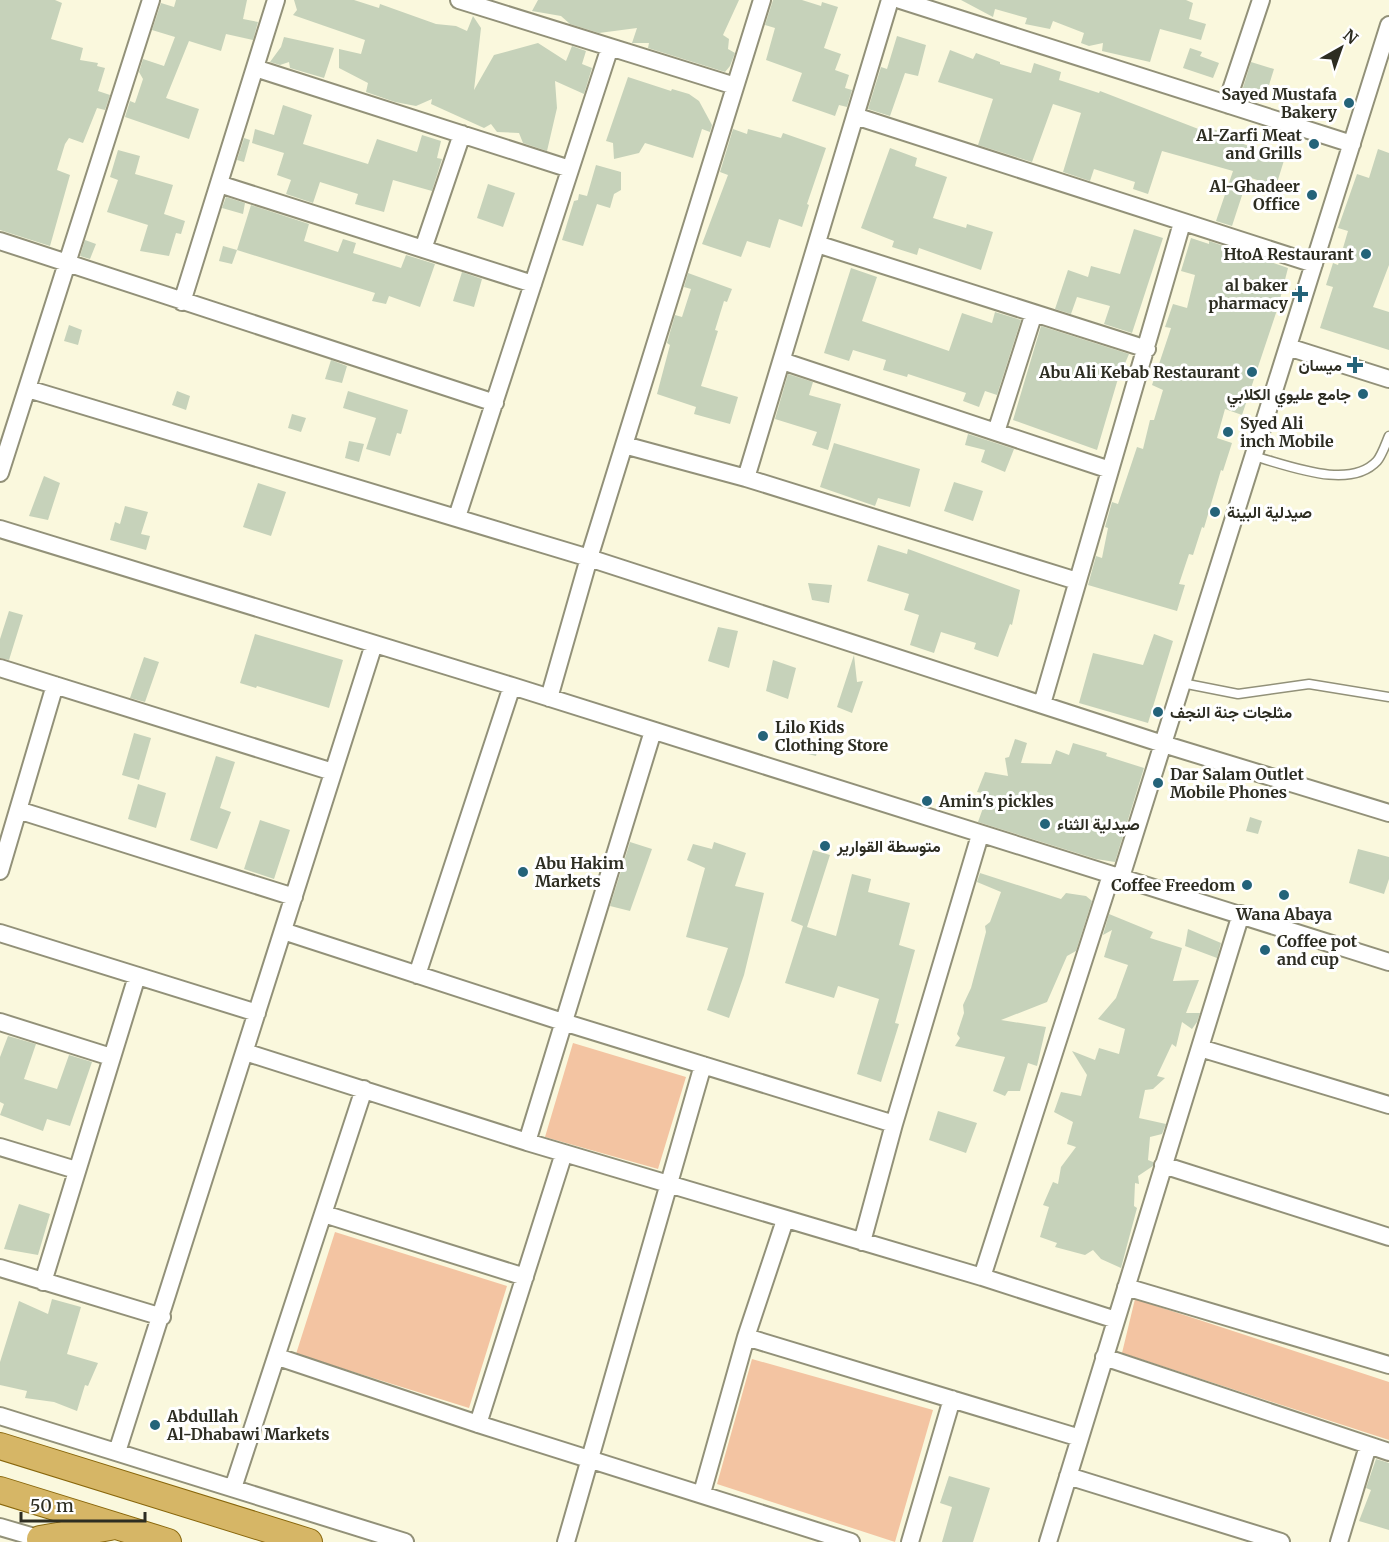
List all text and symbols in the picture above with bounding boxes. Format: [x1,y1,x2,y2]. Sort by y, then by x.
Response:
north arrow [1311,18,1371,78]
text: N [1339,25,1362,48]
place label: Sayed Mustafa Bakery [1222,84,1338,122]
marker: Sayed Mustafa Bakery [1342,96,1356,110]
place label: Al-Zarfi Meat and Grills [1195,125,1303,163]
marker: Al-Zarfi Meat and Grills [1307,137,1321,151]
place label: Al-Ghadeer Office [1209,176,1301,214]
marker: Al-Ghadeer Office [1305,188,1319,202]
place label: HtoA Restaurant [1223,244,1355,264]
marker: HtoA Restaurant [1359,247,1373,261]
place label: al baker pharmacy [1208,275,1289,313]
marker: al baker pharmacy [1293,287,1307,301]
place label: ميسان [1298,355,1342,375]
marker: ميسان [1346,356,1364,374]
place label: Abu Ali Kebab Restaurant [1038,362,1241,382]
marker: Abu Ali Kebab Restaurant [1245,365,1259,379]
place label: جامع عليوي الكلابي [1227,384,1351,408]
marker: جامع عليوي الكلابي [1356,387,1370,401]
place label: Syed Ali inch Mobile [1240,413,1334,451]
marker: Syed Ali inch Mobile [1221,425,1235,439]
place label: صيدلية البينة [1227,502,1312,522]
marker: صيدلية البينة [1208,505,1222,519]
place label: مثلجات جنة النجف [1170,702,1292,722]
marker: مثلجات جنة النجف [1151,705,1165,719]
place label: Lilo Kids Clothing Store [775,717,889,755]
marker: Lilo Kids Clothing Store [756,729,770,743]
place label: Dar Salam Outlet Mobile Phones [1170,764,1304,802]
marker: Dar Salam Outlet Mobile Phones [1151,776,1165,790]
place label: Amin's pickles [938,791,1054,811]
marker: Amin's pickles [920,794,934,808]
place label: صيدلية الثناء [1057,814,1140,834]
marker: صيدلية الثناء [1038,817,1052,831]
place label: متوسطة القوارير [836,836,941,857]
marker: متوسطة القوارير [818,839,832,853]
place label: Abu Hakim Markets [534,853,624,891]
marker: Abu Hakim Markets [516,865,530,879]
place label: Coffee Freedom [1111,875,1235,895]
marker: Coffee Freedom [1240,878,1254,892]
marker: Wana Abaya [1277,888,1291,902]
place label: Wana Abaya [1235,904,1332,924]
place label: Coffee pot and cup [1277,931,1358,969]
marker: Coffee pot and cup [1258,943,1272,957]
place label: Abdullah Al-Dhabawi Markets [166,1406,330,1444]
marker: Abdullah Al-Dhabawi Markets [148,1418,162,1432]
scale bar [21,1485,146,1523]
text: 50 m [30,1494,74,1517]

